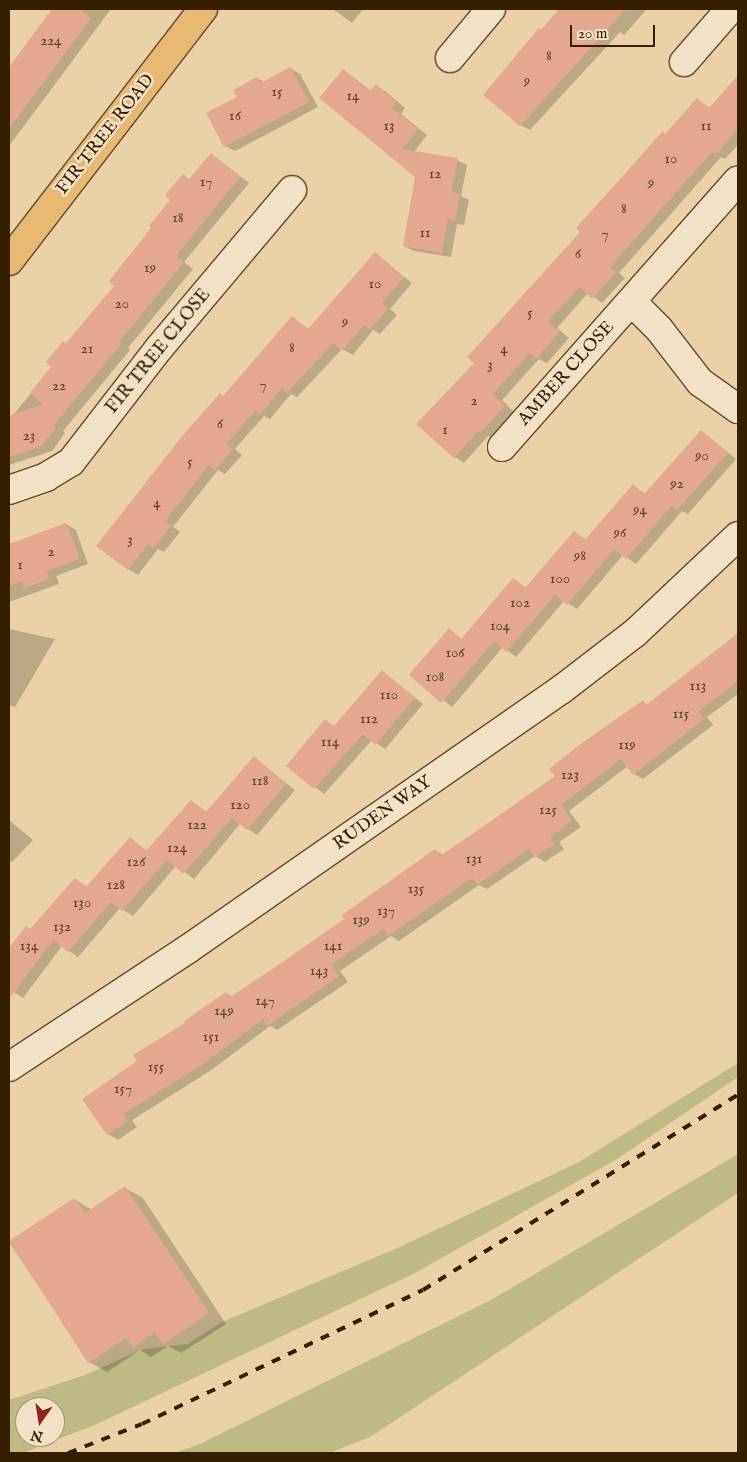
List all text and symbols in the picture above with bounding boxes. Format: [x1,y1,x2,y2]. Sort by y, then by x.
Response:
scale bar [572,15,657,47]
text: 20 m [578,24,607,43]
house number: 224 [40,32,62,50]
house number: 8 [546,47,552,65]
street label: FIR TREE ROAD [52,71,160,199]
house number: 9 [524,72,530,90]
house number: 15 [271,83,283,101]
house number: 14 [347,87,359,105]
house number: 16 [229,107,241,125]
house number: 13 [383,117,395,135]
house number: 11 [700,117,712,135]
house number: 10 [665,150,677,168]
house number: 12 [429,165,441,183]
house number: 17 [200,173,212,191]
house number: 9 [648,174,654,192]
house number: 8 [621,200,627,218]
house number: 18 [172,209,184,227]
house number: 11 [419,224,431,242]
house number: 7 [601,225,609,243]
house number: 6 [575,245,581,263]
house number: 19 [144,259,156,277]
house number: 10 [369,275,381,293]
street label: FIR TREE CLOSE [102,285,216,419]
house number: 20 [115,295,129,313]
house number: 5 [527,304,533,322]
house number: 9 [342,313,348,331]
street label: AMBER CLOSE [514,317,620,431]
house number: 8 [289,339,295,357]
house number: 21 [81,340,93,358]
house number: 4 [500,340,508,358]
house number: 3 [487,356,493,374]
house number: 7 [259,376,267,394]
house number: 22 [52,377,66,395]
house number: 2 [470,392,478,410]
house number: 6 [217,415,223,433]
house number: 1 [442,421,448,439]
house number: 23 [23,427,35,445]
house number: 90 [695,447,709,465]
house number: 5 [187,453,193,471]
house number: 92 [670,475,684,493]
house number: 4 [153,494,161,512]
house number: 94 [633,501,647,519]
house number: 96 [614,524,626,542]
house number: 3 [127,531,133,549]
house number: 2 [47,543,55,561]
house number: 98 [574,547,586,565]
house number: 1 [17,556,23,574]
house number: 100 [550,570,570,588]
house number: 102 [510,594,530,612]
house number: 104 [490,617,510,635]
house number: 106 [445,644,465,662]
house number: 108 [426,668,444,686]
house number: 113 [690,677,706,695]
house number: 110 [380,686,398,704]
house number: 115 [673,705,689,723]
house number: 112 [360,710,378,728]
house number: 114 [321,733,339,751]
house number: 119 [618,736,636,754]
house number: 123 [561,766,579,784]
house number: 118 [251,772,269,790]
street label: RUDEN WAY [330,772,436,856]
house number: 120 [230,796,250,814]
house number: 125 [539,801,557,819]
house number: 122 [187,816,207,834]
house number: 124 [167,839,187,857]
house number: 131 [466,850,482,868]
house number: 126 [127,853,145,871]
house number: 128 [107,876,125,894]
house number: 135 [408,880,424,898]
house number: 130 [73,894,91,912]
house number: 137 [377,902,395,920]
house number: 139 [352,911,370,929]
house number: 132 [53,918,71,936]
house number: 134 [20,937,38,955]
house number: 141 [324,937,342,955]
house number: 143 [310,962,328,980]
house number: 147 [255,992,275,1010]
house number: 149 [214,1002,234,1020]
house number: 151 [203,1028,219,1046]
house number: 155 [148,1058,164,1076]
house number: 157 [114,1080,132,1098]
north arrow [15,1397,65,1447]
text: N [29,1426,45,1446]

